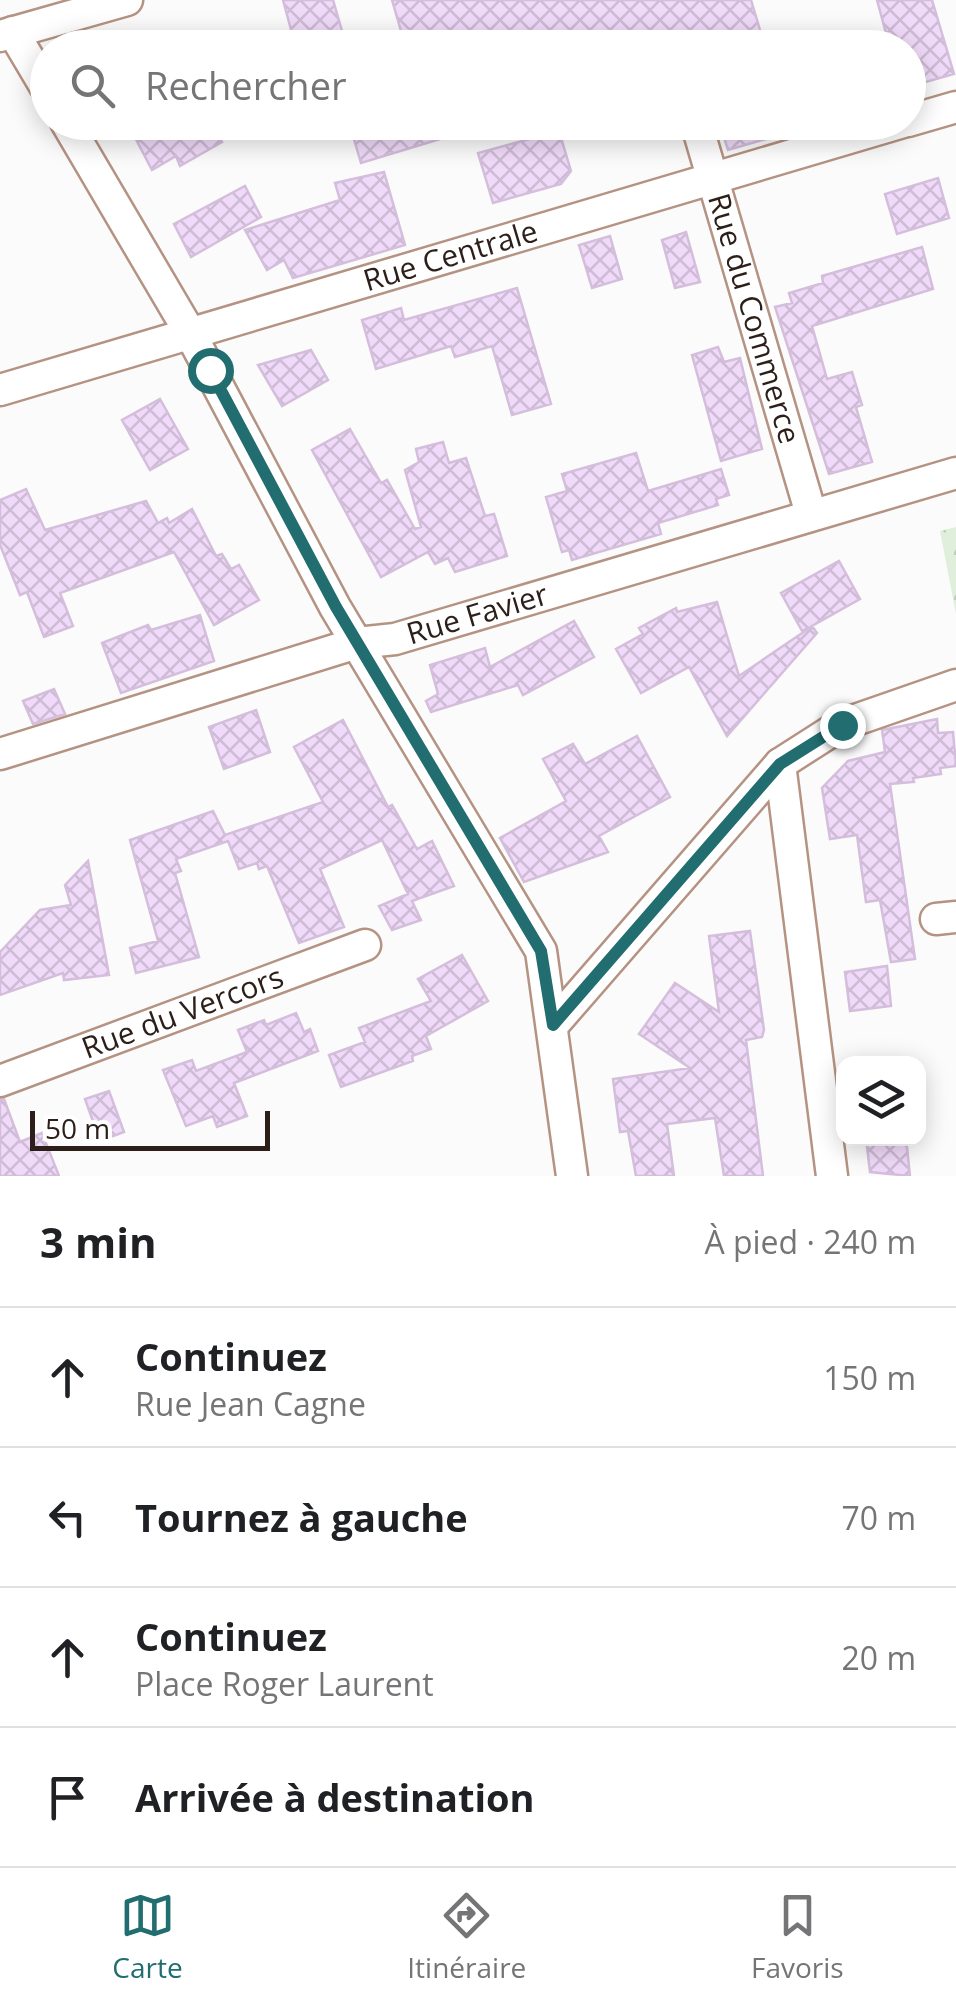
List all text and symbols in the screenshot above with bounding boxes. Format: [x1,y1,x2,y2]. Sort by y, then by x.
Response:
search box [30,30,926,140]
icon: search [65,58,120,113]
text: Rechercher [145,59,347,111]
street label: Rue du Commerce [699,188,811,448]
street label: Rue Centrale [358,210,542,300]
route start [188,348,234,394]
street label: Rue Favier [401,573,553,653]
route end [820,703,866,749]
street label: Rue du Vercors [76,955,289,1068]
map controls [836,1056,926,1146]
button: layers [836,1056,926,1146]
scale bar [30,1106,270,1150]
text: 50 m [45,1109,110,1147]
text: 3 min [40,1213,157,1270]
text: À pied · 240 m [704,1220,916,1263]
text: Continuez [135,1330,327,1382]
icon: ahead [40,1350,95,1405]
text: 150 m [823,1356,916,1399]
text: Rue Jean Cagne [135,1382,366,1425]
icon: left [40,1490,95,1545]
text: Tournez à gauche [135,1491,468,1543]
text: 70 m [841,1496,916,1539]
text: Continuez [135,1610,327,1662]
icon: ahead [40,1630,95,1685]
text: 20 m [841,1636,916,1679]
text: Place Roger Laurent [135,1662,434,1705]
icon: arrive [40,1770,95,1825]
text: Arrivée à destination [135,1771,535,1823]
tab: Carte [112,1888,183,1986]
tab: Itinéraire [407,1888,526,1986]
tab: Favoris [751,1888,844,1986]

